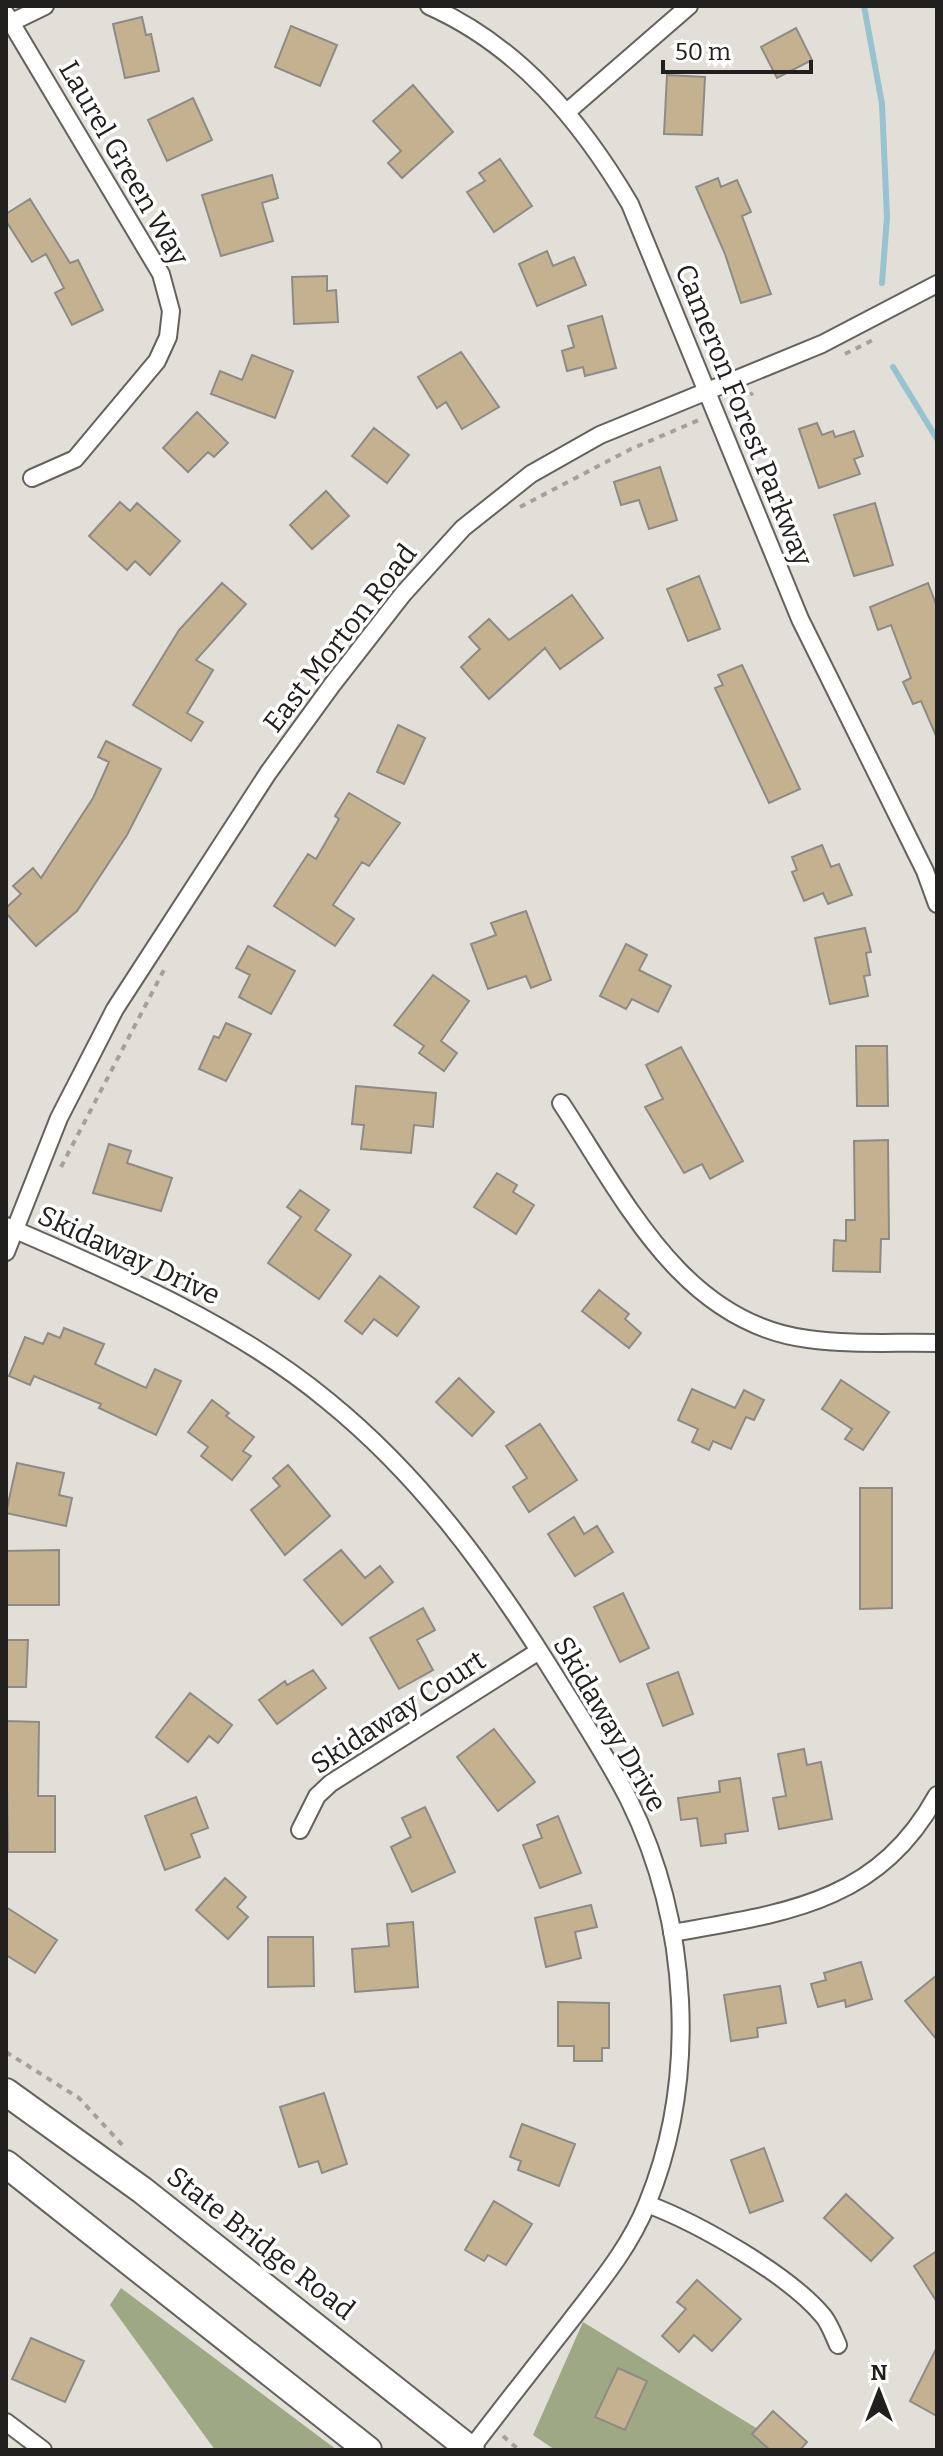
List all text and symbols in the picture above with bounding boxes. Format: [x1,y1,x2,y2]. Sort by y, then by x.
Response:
scale bar [663,24,811,74]
text: 50 m [675,38,731,66]
street label: Laurel Green Way [52,55,196,271]
street label: Cameron Forest Parkway [668,259,820,571]
street label: East Morton Road [256,537,424,739]
street label: Skidaway Drive [33,1198,225,1312]
street label: Skidaway Drive [546,1630,674,1818]
street label: Skidaway Court [305,1643,491,1781]
street label: State Bridge Road [161,2160,361,2326]
north arrow [839,2352,919,2432]
text: N [871,2359,888,2386]

